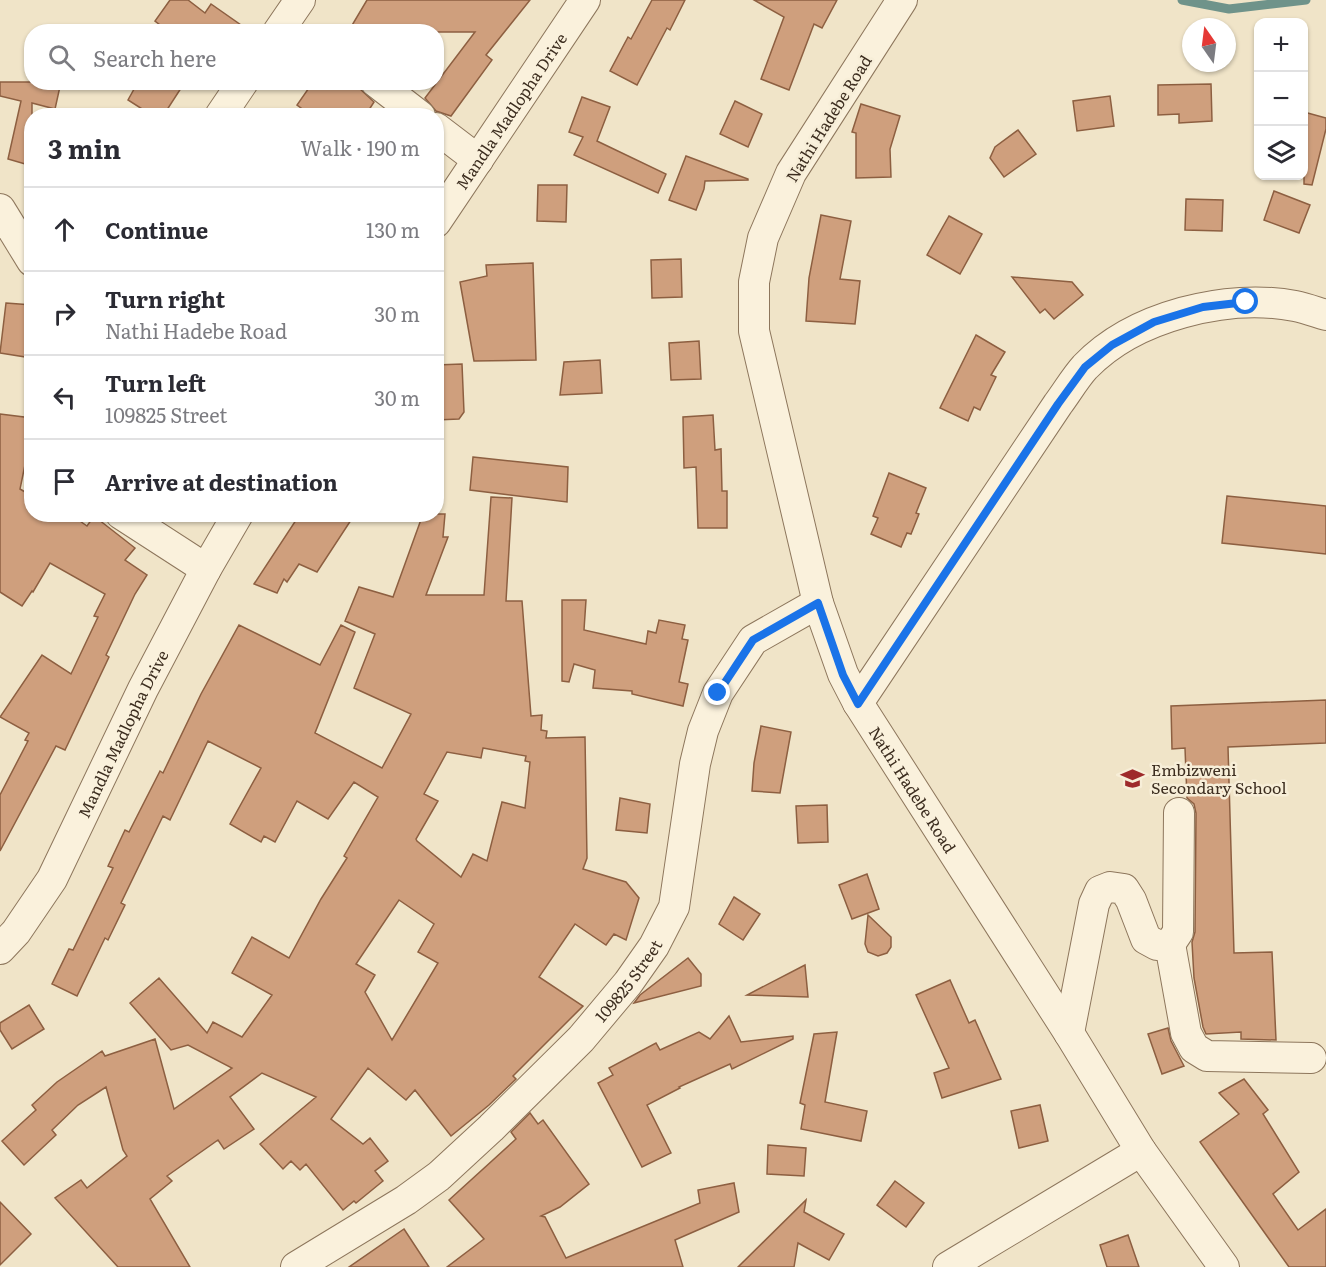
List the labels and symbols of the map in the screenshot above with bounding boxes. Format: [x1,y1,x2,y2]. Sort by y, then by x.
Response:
north arrow [1182,18,1236,72]
street label: Mandla Madlopha Drive [449,28,572,194]
street label: Nathi Hadebe Road [779,50,877,186]
route start [1232,288,1258,314]
street label: Mandla Madlopha Drive [71,645,174,822]
route end [704,679,730,705]
street label: Nathi Hadebe Road [864,721,963,857]
place label: Embizweni Secondary School [1151,757,1287,799]
school or university icon: Embizweni Secondary School [1120,765,1146,791]
street label: 109825 Street [589,935,668,1027]

